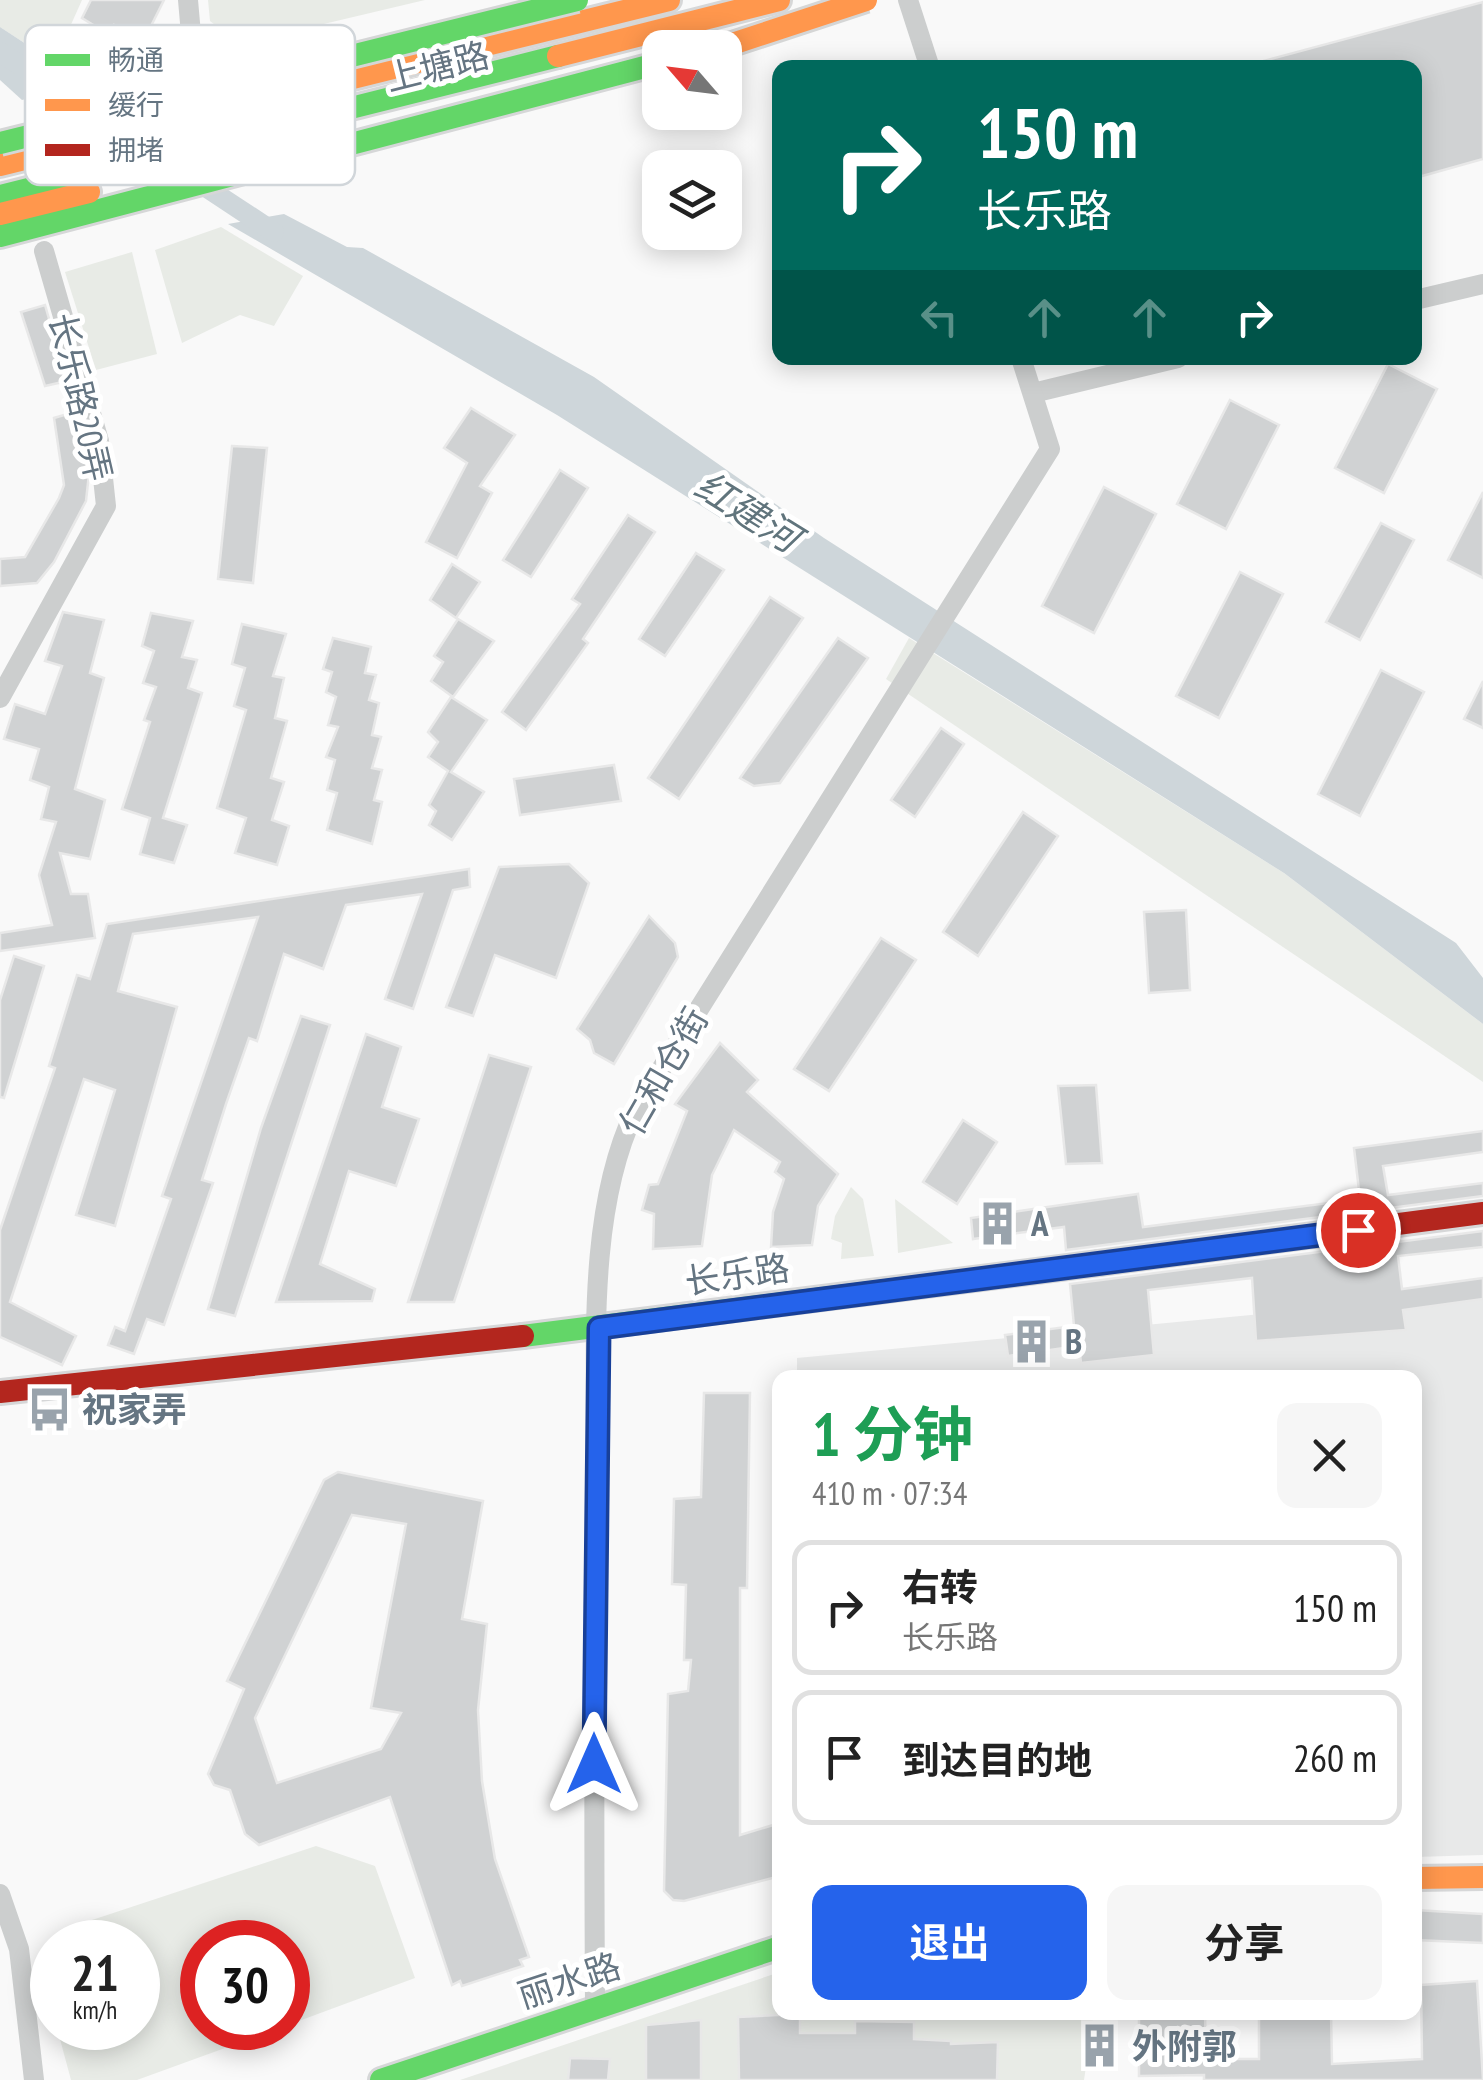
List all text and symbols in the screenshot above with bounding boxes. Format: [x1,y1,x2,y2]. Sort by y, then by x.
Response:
legend [25,25,355,185]
north arrow [642,30,742,130]
map controls [642,30,742,250]
street label: 上塘路 [380,31,494,101]
text: 畅通 [108,41,164,78]
text: 缓行 [108,86,164,123]
text: 150 m [977,87,1138,177]
icon: right [812,100,942,230]
text: 拥堵 [108,131,164,168]
button: layers [642,150,742,250]
text: 长乐路 [977,181,1112,239]
icon: left [912,290,967,345]
icon: ahead [1017,290,1072,345]
icon: ahead [1122,290,1177,345]
icon: right [1227,290,1282,345]
street label: 长乐路20弄 [39,308,123,486]
water label: 红建河 [687,460,815,566]
street label: 仁和仓街 [608,999,718,1143]
pin [1316,1188,1401,1273]
building icon: A [974,1199,1022,1247]
place label: A [1030,1200,1049,1246]
icon: arrive [1331,1203,1386,1258]
street label: 长乐路 [682,1244,792,1304]
building icon: B [1008,1317,1056,1365]
place label: B [1065,1318,1082,1364]
bus stop icon: 祝家弄 [25,1385,73,1433]
place label: 祝家弄 [82,1386,187,1432]
text: 1 分钟 [812,1395,973,1473]
button: close [1277,1403,1382,1508]
text: 410 m · 07:34 [812,1472,967,1514]
text: 右转 [902,1562,978,1611]
icon: right [817,1580,872,1635]
text: 150 m [1293,1583,1377,1632]
text: 长乐路 [902,1616,998,1658]
position arrow [542,1712,646,1816]
icon: arrive [817,1730,872,1785]
text: 260 m [1293,1733,1377,1782]
text: 到达目的地 [902,1735,1092,1784]
button: 退出 [812,1885,1087,2000]
button: 分享 [1107,1885,1382,2000]
speed limit sign: 30 [180,1920,310,2050]
text: 21 [71,1940,119,2005]
street label: 丽水路 [512,1942,626,2018]
text: km/h [73,1994,117,2026]
building icon: 外附郭 [1075,2022,1123,2070]
place label: 外附郭 [1132,2023,1237,2069]

